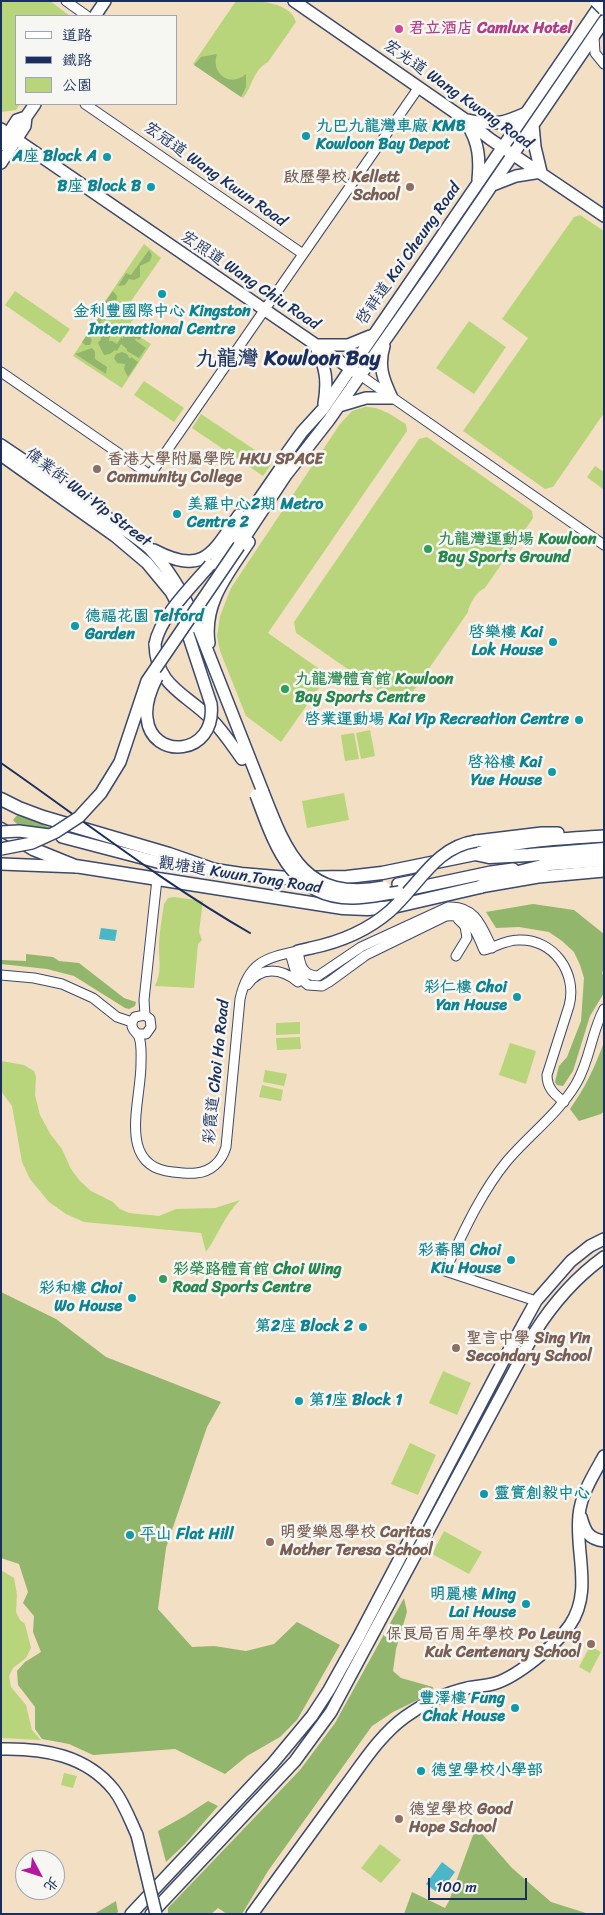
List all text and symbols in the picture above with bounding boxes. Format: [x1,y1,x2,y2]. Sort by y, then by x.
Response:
legend [15,15,178,105]
place label: 君立酒店 Camlux Hotel [409,19,572,39]
text: 道路 [62,22,92,48]
marker: 君立酒店 Camlux Hotel [393,23,405,35]
street label: 宏光道 Wang Kwong Road [380,36,536,154]
text: 鐵路 [62,47,92,73]
text: 公園 [62,72,92,98]
place label: 九巴九龍灣車廠 KMB Kowloon Bay Depot [316,117,466,155]
street label: 宏冠道 Wang Kwun Road [140,118,290,232]
marker: 九巴九龍灣車廠 KMB Kowloon Bay Depot [300,130,312,142]
place label: A座 Block A [12,147,97,167]
marker: A座 Block A [101,151,113,163]
place label: 啟歷學校 Kellett School [283,168,400,206]
place label: B座 Block B [57,177,141,197]
street label: 啓祥道 Kai Cheung Road [353,179,465,329]
marker: B座 Block B [145,181,157,193]
marker: 啟歷學校 Kellett School [404,181,416,193]
street label: 宏照道 Wang Chiu Road [177,227,323,335]
marker: 金利豐國際中心 Kingston International Centre [156,288,168,300]
place label: 金利豐國際中心 Kingston International Centre [73,302,251,340]
district label: 九龍灣 Kowloon Bay [195,347,381,373]
street label: 偉業街 Wai Yip Street [21,444,155,552]
place label: 香港大學附屬學院 HKU SPACE Community College [107,450,323,488]
marker: 香港大學附屬學院 HKU SPACE Community College [91,463,103,475]
place label: 美羅中心2期 Metro Centre 2 [187,495,323,533]
marker: 美羅中心2期 Metro Centre 2 [171,508,183,520]
place label: 九龍灣運動場 Kowloon Bay Sports Ground [438,530,596,568]
marker: 九龍灣運動場 Kowloon Bay Sports Ground [422,543,434,555]
place label: 德福花園 Telford Garden [85,607,203,645]
marker: 德福花園 Telford Garden [69,620,81,632]
place label: 啓樂樓 Kai Lok House [469,623,543,661]
marker: 啓樂樓 Kai Lok House [547,636,559,648]
place label: 九龍灣體育館 Kowloon Bay Sports Centre [295,670,453,708]
marker: 九龍灣體育館 Kowloon Bay Sports Centre [279,683,291,695]
place label: 啓業運動場 Kai Yip Recreation Centre [304,710,569,730]
marker: 啓業運動場 Kai Yip Recreation Centre [573,714,585,726]
place label: 啓裕樓 Kai Yue House [468,753,542,791]
marker: 啓裕樓 Kai Yue House [546,766,558,778]
street label: 觀塘道 Kwun Tong Road [157,854,323,898]
place label: 彩仁樓 Choi Yan House [424,978,507,1016]
marker: 彩仁樓 Choi Yan House [511,991,523,1003]
street label: 彩霞道 Choi Ha Road [200,999,234,1145]
place label: 彩蕎閣 Choi Kiu House [418,1241,501,1279]
marker: 彩蕎閣 Choi Kiu House [505,1254,517,1266]
place label: 彩榮路體育館 Choi Wing Road Sports Centre [173,1260,342,1298]
marker: 彩榮路體育館 Choi Wing Road Sports Centre [157,1273,169,1285]
place label: 彩和樓 Choi Wo House [39,1279,122,1317]
marker: 彩和樓 Choi Wo House [126,1292,138,1304]
place label: 第2座 Block 2 [255,1317,353,1337]
marker: 第2座 Block 2 [357,1321,369,1333]
place label: 聖言中學 Sing Yin Secondary School [466,1329,592,1367]
marker: 聖言中學 Sing Yin Secondary School [450,1342,462,1354]
place label: 第1座 Block 1 [309,1391,402,1411]
marker: 第1座 Block 1 [293,1395,305,1407]
place label: 靈實創毅中心 [494,1484,590,1504]
marker: 靈實創毅中心 [478,1488,490,1500]
place label: 明愛樂恩學校 Caritas Mother Teresa School [280,1523,433,1561]
place label: 平山 Flat Hill [140,1525,233,1545]
marker: 平山 Flat Hill [124,1529,136,1541]
marker: 明愛樂恩學校 Caritas Mother Teresa School [264,1536,276,1548]
place label: 明麗樓 Ming Lai House [430,1585,516,1623]
marker: 明麗樓 Ming Lai House [520,1598,532,1610]
place label: 保良局百周年學校 Po Leung Kuk Centenary School [386,1625,581,1663]
marker: 保良局百周年學校 Po Leung Kuk Centenary School [585,1638,597,1650]
place label: 豐澤樓 Fung Chak House [419,1689,505,1727]
marker: 豐澤樓 Fung Chak House [509,1702,521,1714]
place label: 德望學校小學部 [431,1761,543,1781]
marker: 德望學校小學部 [415,1765,427,1777]
place label: 德望學校 Good Hope School [409,1800,512,1838]
marker: 德望學校 Good Hope School [393,1813,405,1825]
north arrow [15,1850,65,1900]
scale bar [430,1868,529,1900]
text: 北 [37,1871,65,1898]
text: 100 m [436,1874,477,1900]

